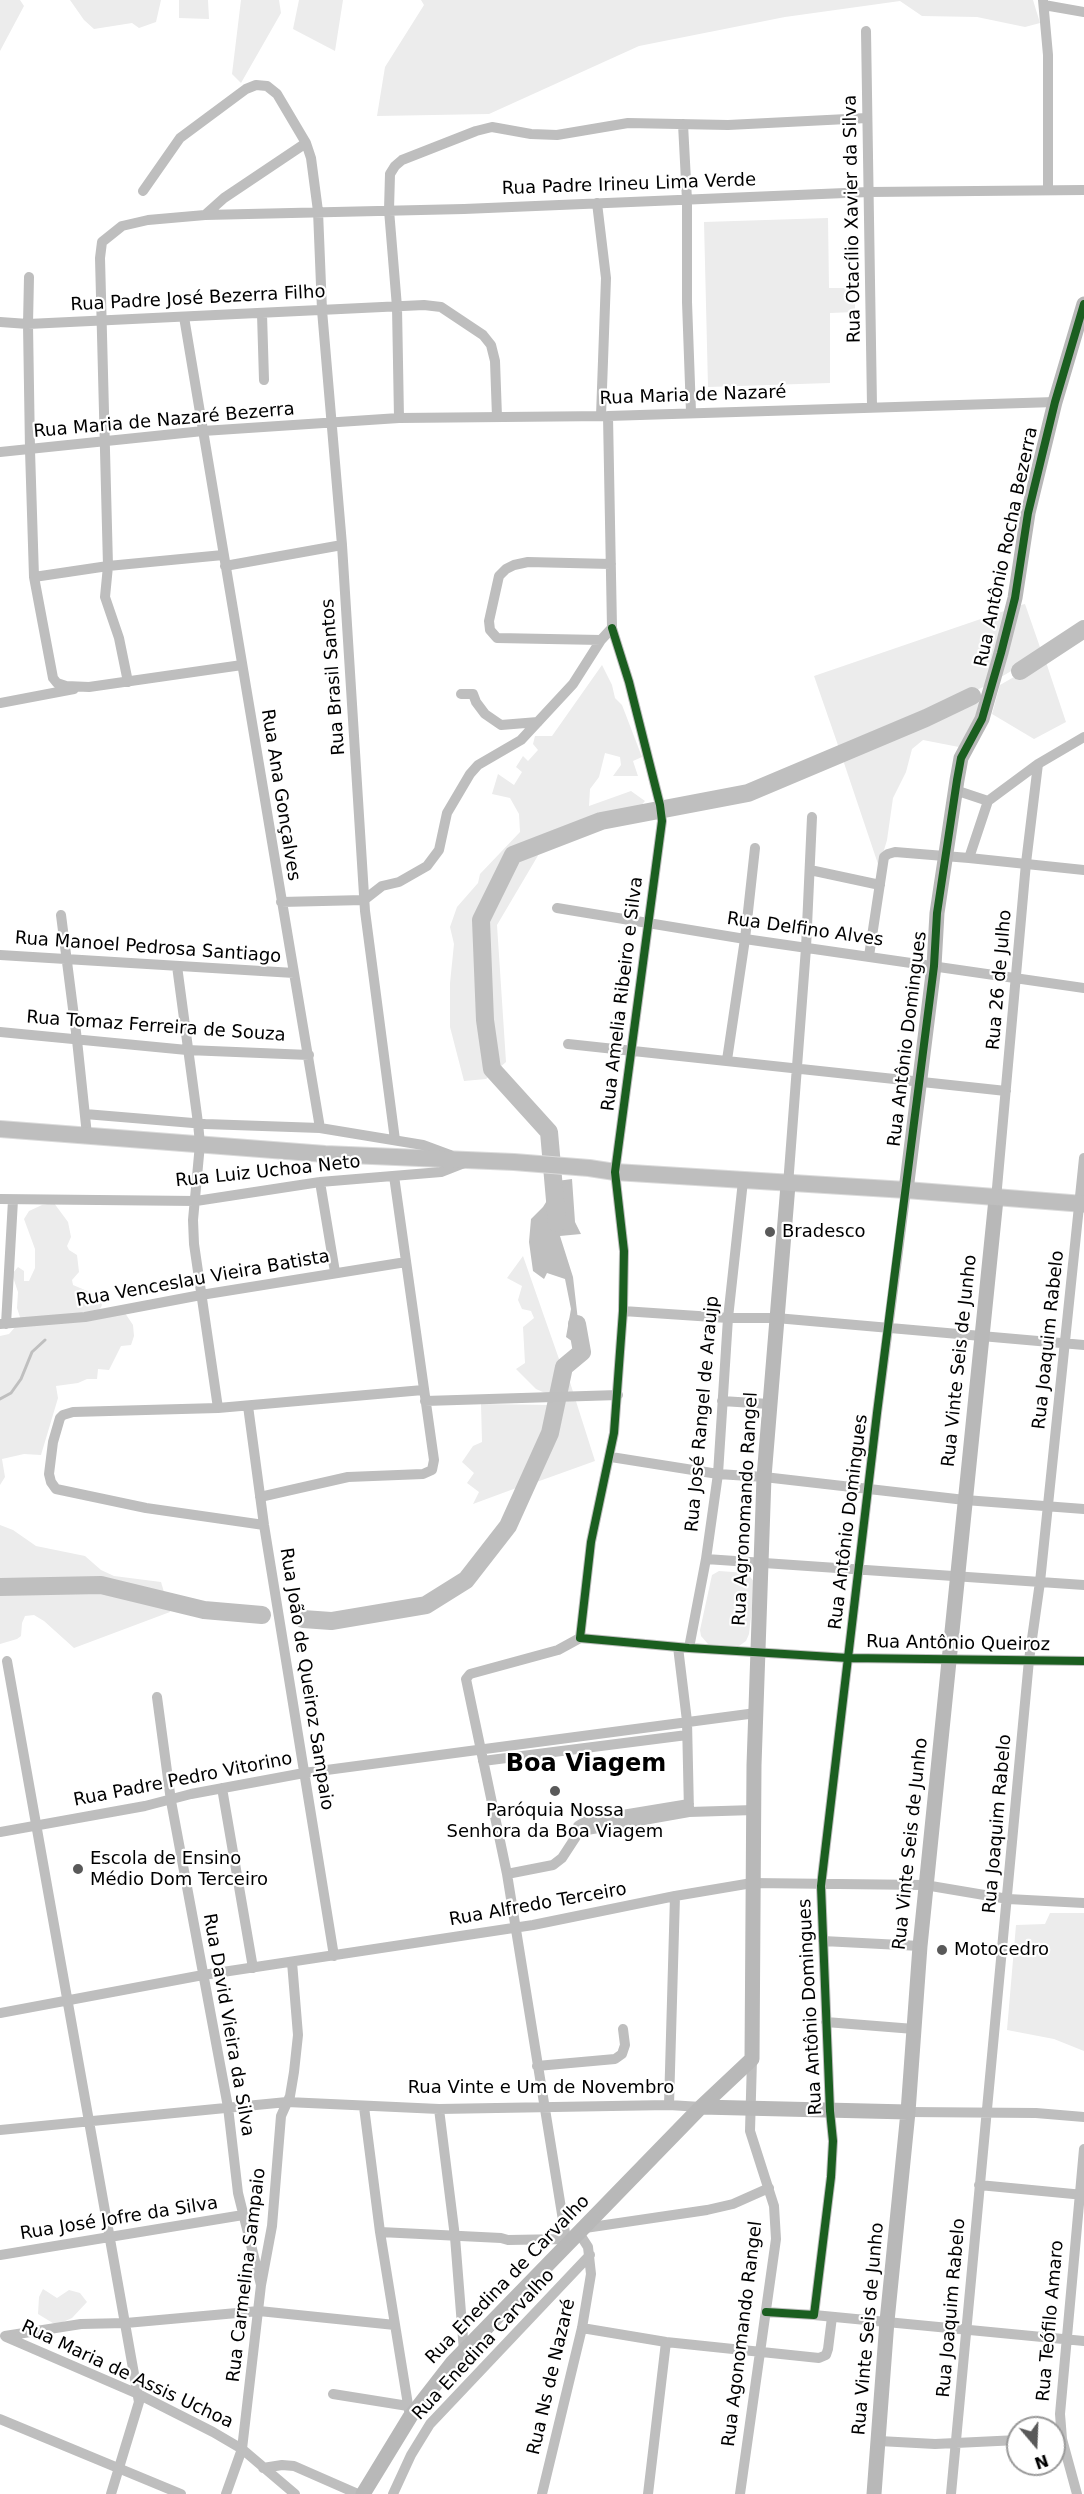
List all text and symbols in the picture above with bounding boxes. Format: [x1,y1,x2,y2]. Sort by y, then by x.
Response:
street label: Rua Otacílio Xavier da Silva [840,95,866,343]
street label: Rua Padre Irineu Lima Verde [502,170,756,200]
street label: Rua Padre José Bezerra Filho [70,282,326,316]
street label: Rua Maria de Nazaré [599,382,787,410]
street label: Rua Maria de Nazaré Bezerra [33,399,295,443]
street label: Rua Antônio Rocha Bezerra [971,425,1043,669]
street label: Rua Brasil Santos [318,598,350,756]
street label: Rua Ana Gonçalves [256,708,304,882]
street label: Rua Amelia Ribeiro e Silva [598,875,648,1113]
street label: Rua Delfino Alves [725,908,885,952]
street label: Rua 26 de Julho [983,909,1017,1051]
street label: Rua Manoel Pedrosa Santiago [14,928,282,968]
street label: Rua Antônio Domingues [884,930,932,1148]
street label: Rua Tomaz Ferreira de Souza [26,1007,286,1047]
street label: Rua Luiz Uchoa Neto [174,1152,362,1192]
place label: Bradesco [782,1221,866,1243]
marker: Bradesco [763,1225,777,1239]
street label: Rua Venceslau Vieira Batista [75,1246,331,1312]
street label: Rua Joaquim Rabelo [1029,1249,1069,1431]
street label: Rua Vinte Seis de Junho [938,1254,982,1468]
street label: Rua José Rangel de Araujp [682,1295,724,1533]
street label: Rua Agronomando Rangel [729,1391,763,1627]
street label: Rua Antônio Domingues [825,1413,873,1631]
street label: Rua João de Queiroz Sampaio [275,1546,337,1812]
street label: Rua Antônio Queiroz [866,1632,1050,1656]
street label: Rua Joaquim Rabelo [979,1733,1017,1915]
street label: Rua Vinte Seis de Junho [889,1737,933,1951]
street label: Rua Padre Pedro Vitorino [72,1748,294,1812]
district label: Boa Viagem [506,1751,666,1779]
marker: Paróquia Nossa Senhora da Boa Viagem [548,1784,562,1798]
place label: Paróquia Nossa Senhora da Boa Viagem [447,1800,663,1842]
place label: Escola de Ensino Médio Dom Terceiro [90,1848,268,1890]
marker: Escola de Ensino Médio Dom Terceiro [71,1862,85,1876]
street label: Rua Alfredo Terceiro [448,1879,628,1931]
street label: Rua Antônio Domingues [795,1898,827,2116]
street label: Rua David Vieira da Silva [198,1912,258,2138]
place label: Motocedro [954,1939,1049,1961]
marker: Motocedro [935,1943,949,1957]
street label: Rua Vinte e Um de Novembro [408,2077,674,2099]
street label: Rua Carmelina Sampaio [223,2167,271,2383]
street label: Rua Enedina de Carvalho [422,2191,594,2369]
street label: Rua José Jofre da Silva [18,2193,220,2245]
street label: Rua Joaquim Rabelo [933,2217,971,2399]
street label: Rua Agonomando Rangel [718,2220,768,2448]
street label: Rua Vinte Seis de Junho [849,2222,889,2436]
street label: Rua Teófilo Amaro [1033,2239,1069,2403]
street label: Rua Enedina Carvalho [408,2265,560,2425]
street label: Rua Ns de Nazaré [524,2297,580,2457]
street label: Rua Maria de Assis Uchoa [18,2316,236,2434]
north arrow [1006,2416,1066,2476]
text: N [1032,2450,1051,2473]

